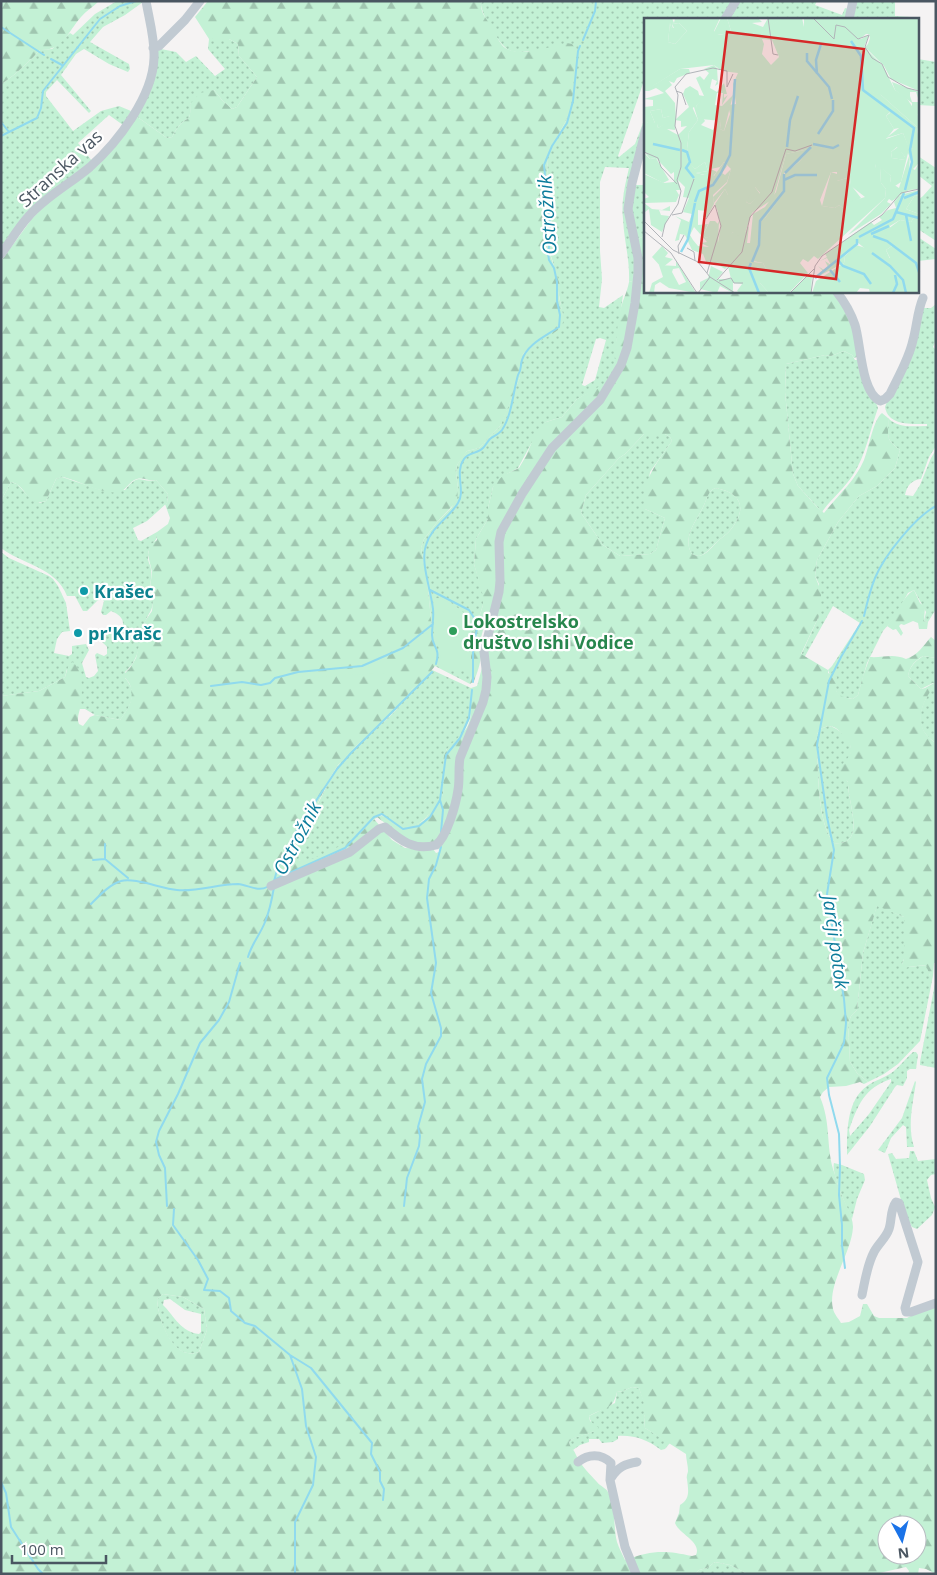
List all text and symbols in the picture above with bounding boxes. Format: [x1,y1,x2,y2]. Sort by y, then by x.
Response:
inset map [644,18,920,292]
street label: Stranska vas [13,124,107,212]
water label: Ostrožnik [531,174,563,256]
place label: Krašec [94,579,154,603]
marker: Krašec [78,585,90,597]
place label: Lokostrelsko društvo Ishi Vodice [463,609,634,654]
place label: pr'Krašc [88,621,162,645]
marker: Lokostrelsko društvo Ishi Vodice [447,625,459,637]
marker: pr'Krašc [72,627,84,639]
water label: Ostrožnik [267,796,328,879]
water label: Jarčji potok [816,890,856,991]
north arrow [877,1515,927,1565]
scale bar [12,1532,106,1564]
text: 100 m [20,1539,64,1559]
text: N [897,1543,910,1564]

